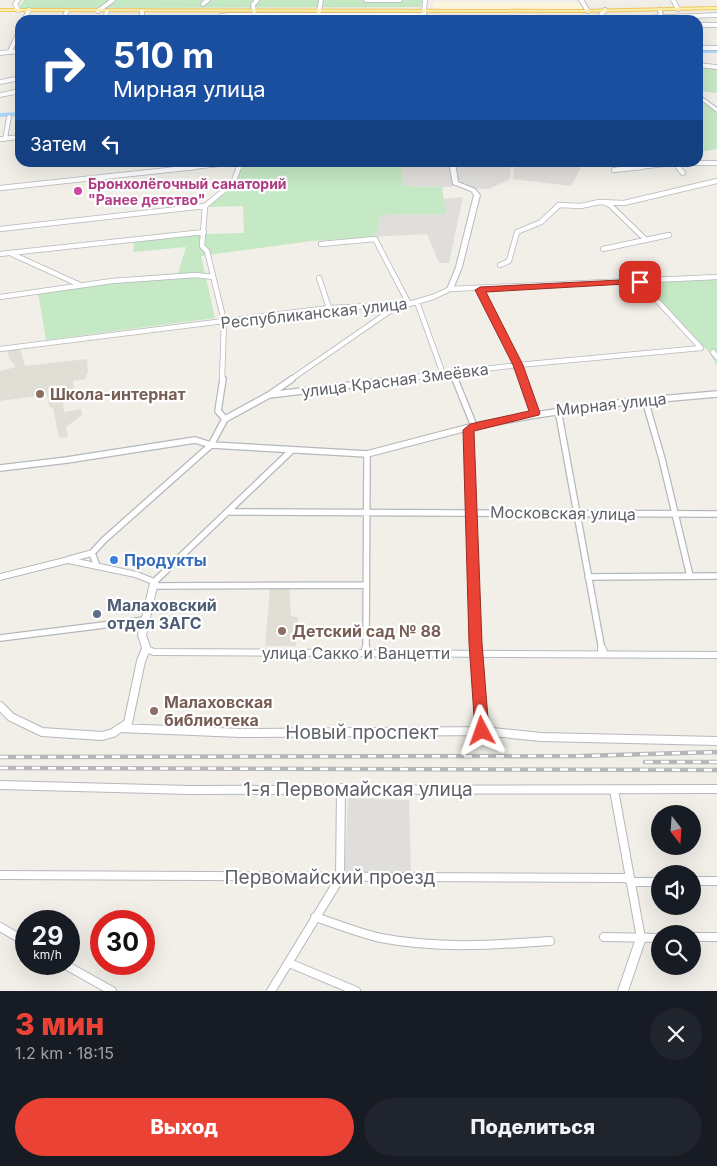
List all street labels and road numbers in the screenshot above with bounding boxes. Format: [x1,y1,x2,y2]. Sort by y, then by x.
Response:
street label: Республиканская улица [220,293,408,333]
street label: улица Красная Змеёвка [300,359,490,401]
street label: Мирная улица [555,388,667,420]
street label: Московская улица [490,502,636,524]
street label: улица Сакко и Ванцетти [262,643,450,663]
street label: Новый проспект [285,721,439,744]
street label: 1-я Первомайская улица [243,778,473,801]
street label: Первомайский проезд [224,866,436,889]

